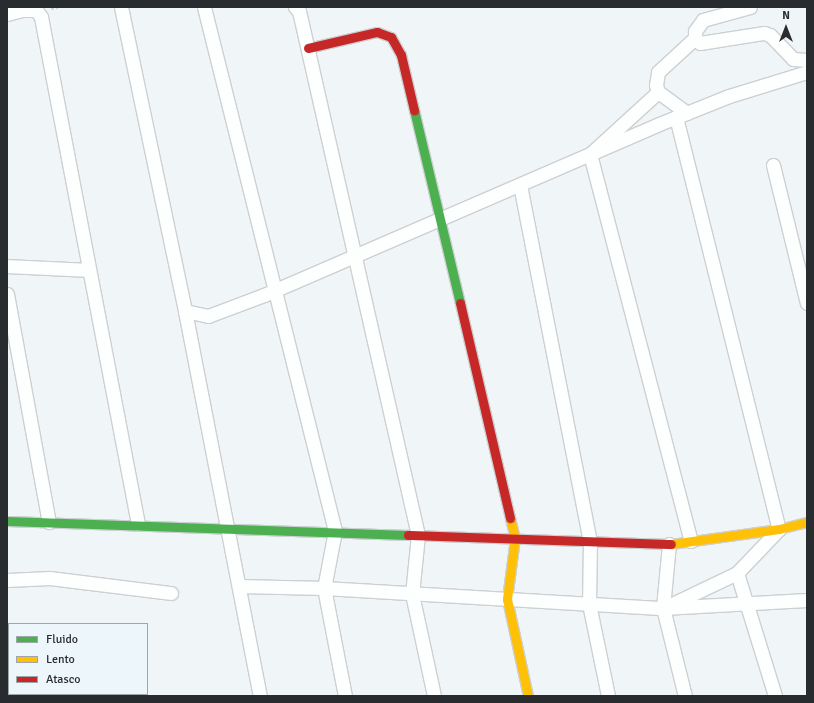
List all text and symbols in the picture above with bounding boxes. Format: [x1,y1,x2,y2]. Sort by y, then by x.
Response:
north arrow [766,8,806,48]
text: N [782,9,790,22]
legend [8,623,148,695]
text: Fluido [46,632,78,647]
text: Lento [46,652,75,667]
text: Atasco [46,672,81,687]

